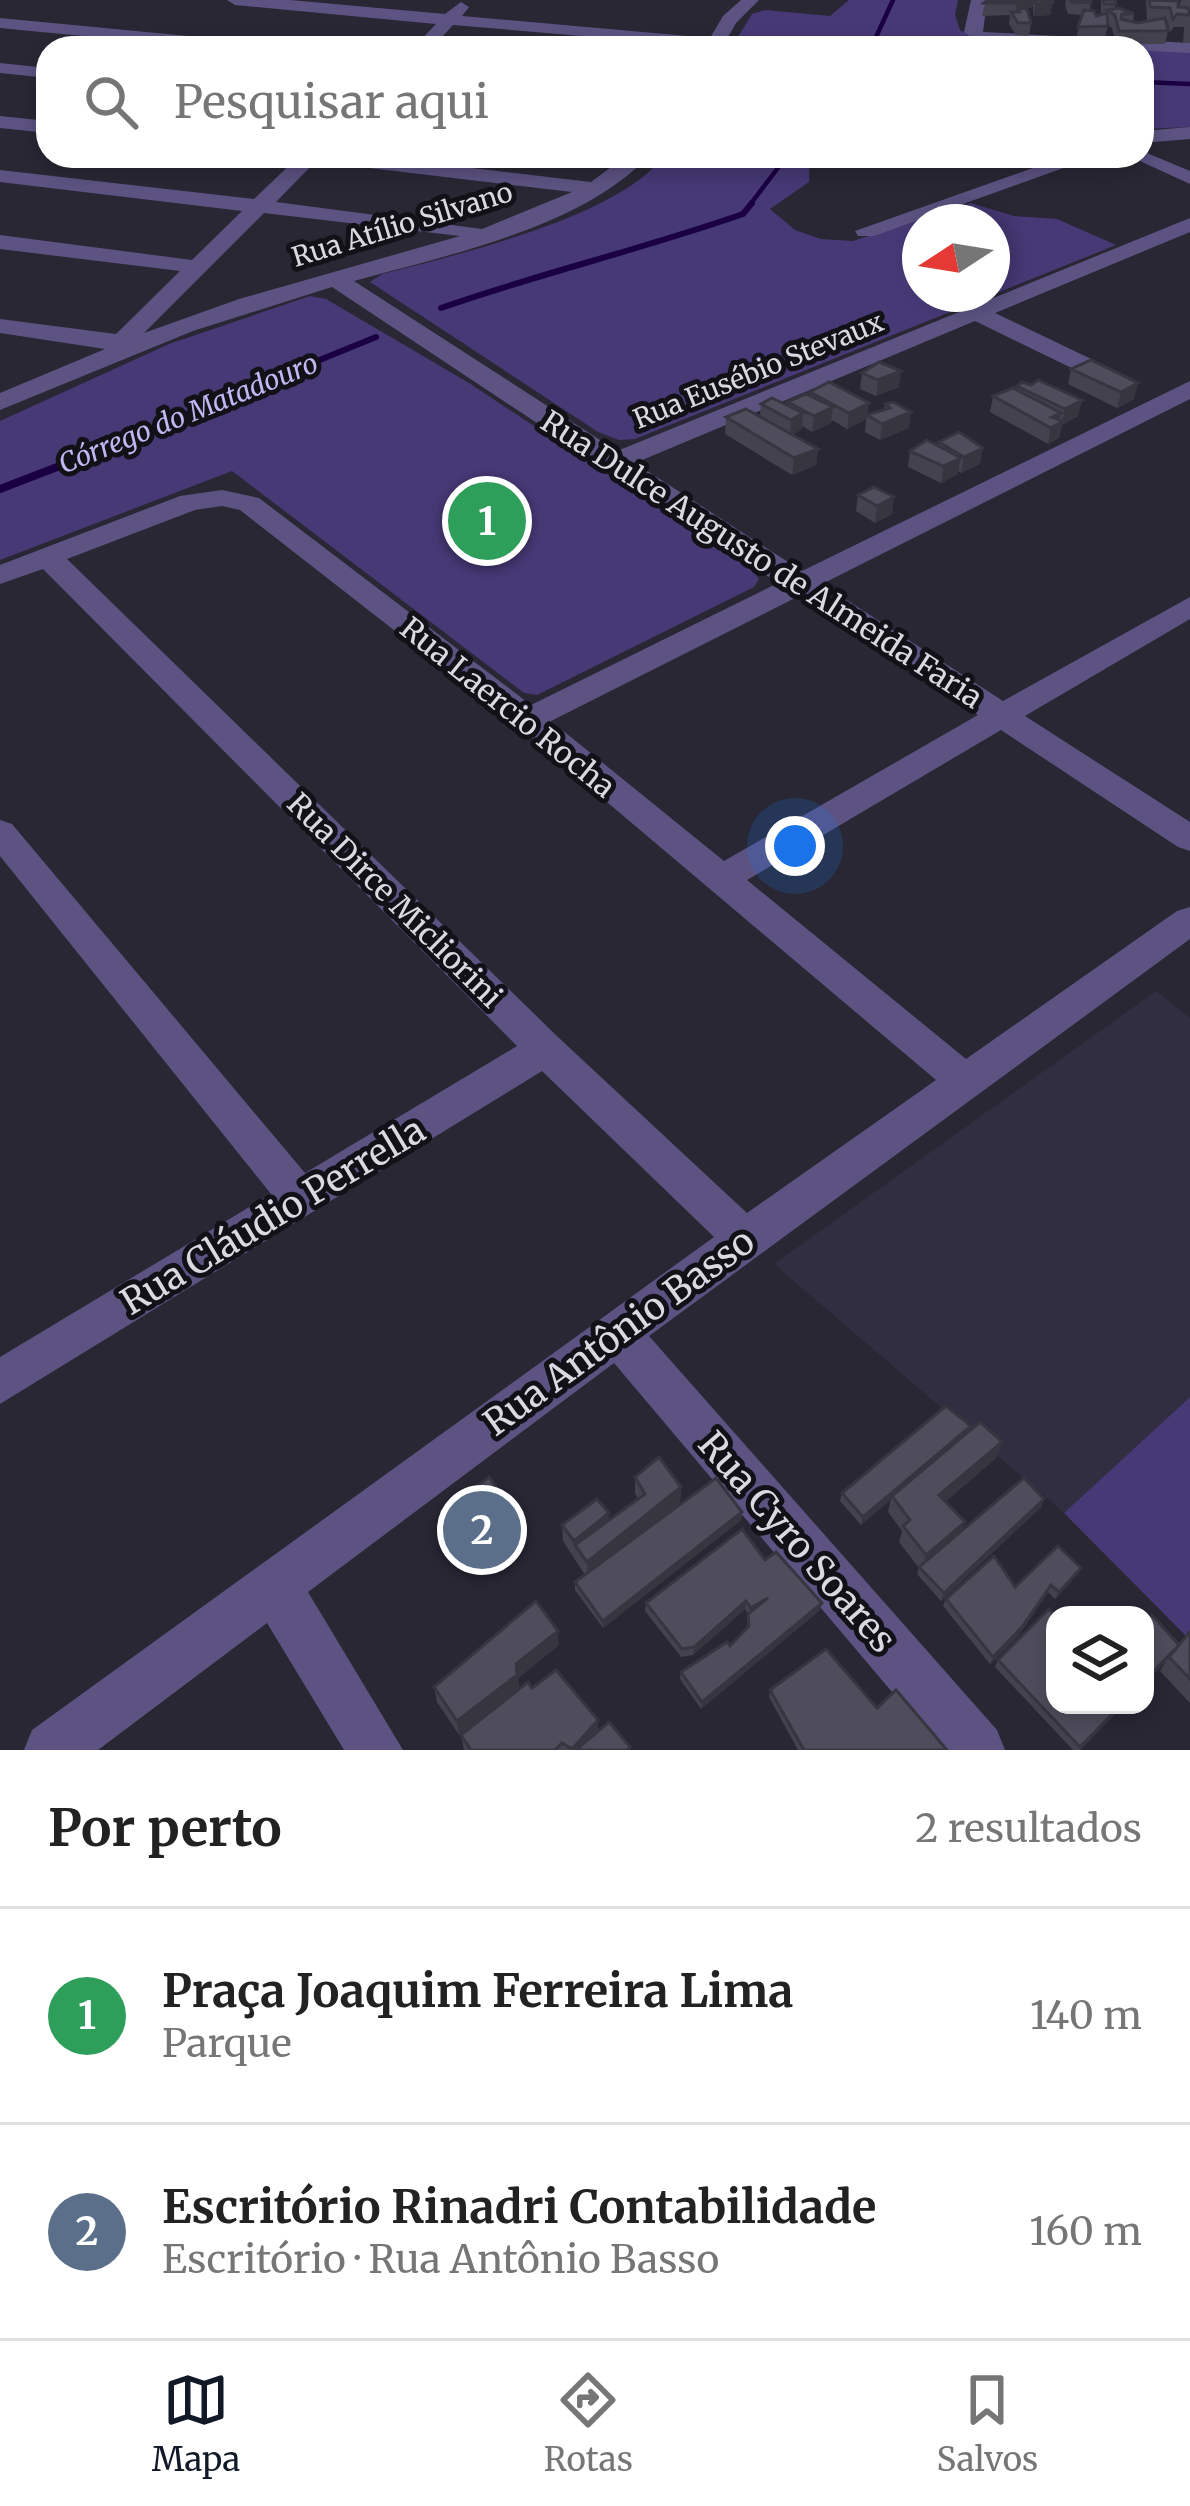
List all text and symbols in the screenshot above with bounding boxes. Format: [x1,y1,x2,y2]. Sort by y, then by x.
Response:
search box [36,36,1154,168]
icon: search [78,69,144,135]
text: Pesquisar aqui [174,74,489,130]
street label: Rua Atílio Silvano [288,174,516,274]
north arrow [902,204,1010,312]
street label: Rua Eusébio Stevaux [628,304,888,436]
water label: Córrego do Matadouro [53,345,323,481]
street label: Rua Dulce Augusto de Almeida Faria [534,402,990,716]
pin: 1 [448,476,526,566]
street label: Rua Laercio Rocha [393,609,623,805]
street label: Rua Dirce Micliorini [280,785,510,1015]
your location [765,816,825,876]
street label: Rua Cláudio Perrella [113,1107,433,1325]
street label: Rua Antônio Basso [475,1219,763,1445]
street label: Rua Cyro Soares [689,1422,905,1662]
pin: 2 [443,1485,521,1575]
map controls [1046,1606,1154,1714]
button: layers [1046,1606,1154,1714]
text: Por perto [48,1796,282,1860]
text: 2 resultados [915,1804,1142,1853]
text: Praça Joaquim Ferreira Lima [162,1963,793,2019]
text: 1 [78,1991,96,2040]
text: 140 m [1030,1991,1142,2040]
text: Parque [162,2019,291,2068]
text: Escritório Rinadri Contabilidade [162,2179,876,2235]
text: 2 [76,2207,98,2256]
text: 160 m [1029,2207,1142,2256]
text: Escritório · Rua Antônio Basso [162,2235,719,2284]
tab: Mapa [152,2367,240,2480]
tab: Rotas [544,2367,633,2480]
tab: Salvos [936,2367,1038,2480]

